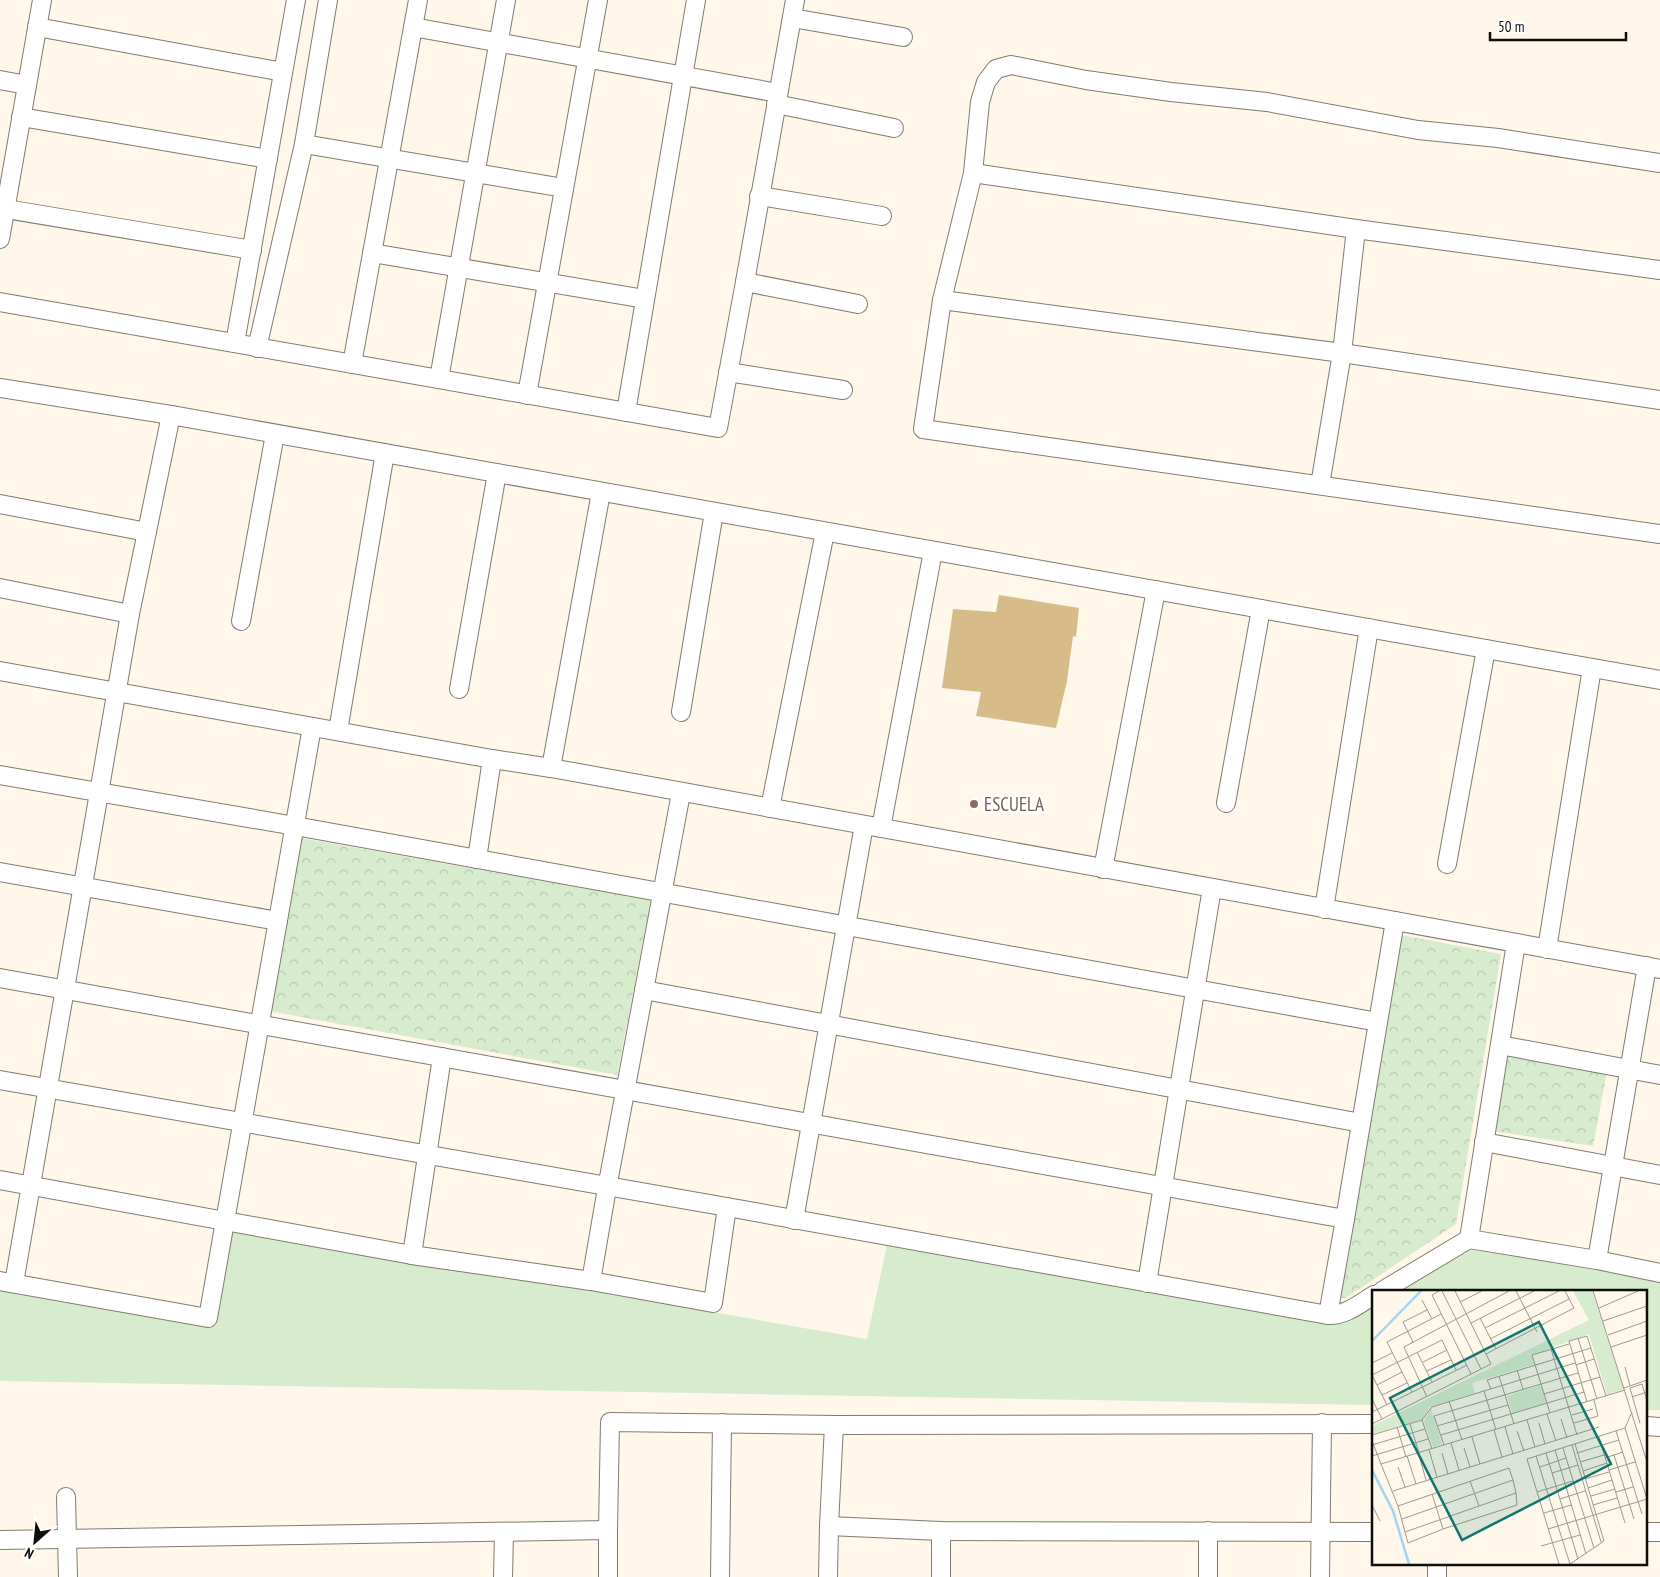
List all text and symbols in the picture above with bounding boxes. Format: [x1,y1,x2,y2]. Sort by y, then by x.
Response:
scale bar [1490,10,1626,42]
text: 50 m [1498,17,1524,36]
place label: ESCUELA [984,792,1044,816]
marker: ESCUELA [968,798,980,810]
inset map [1372,1290,1648,1564]
north arrow [10,1517,60,1567]
text: N [22,1544,37,1563]

